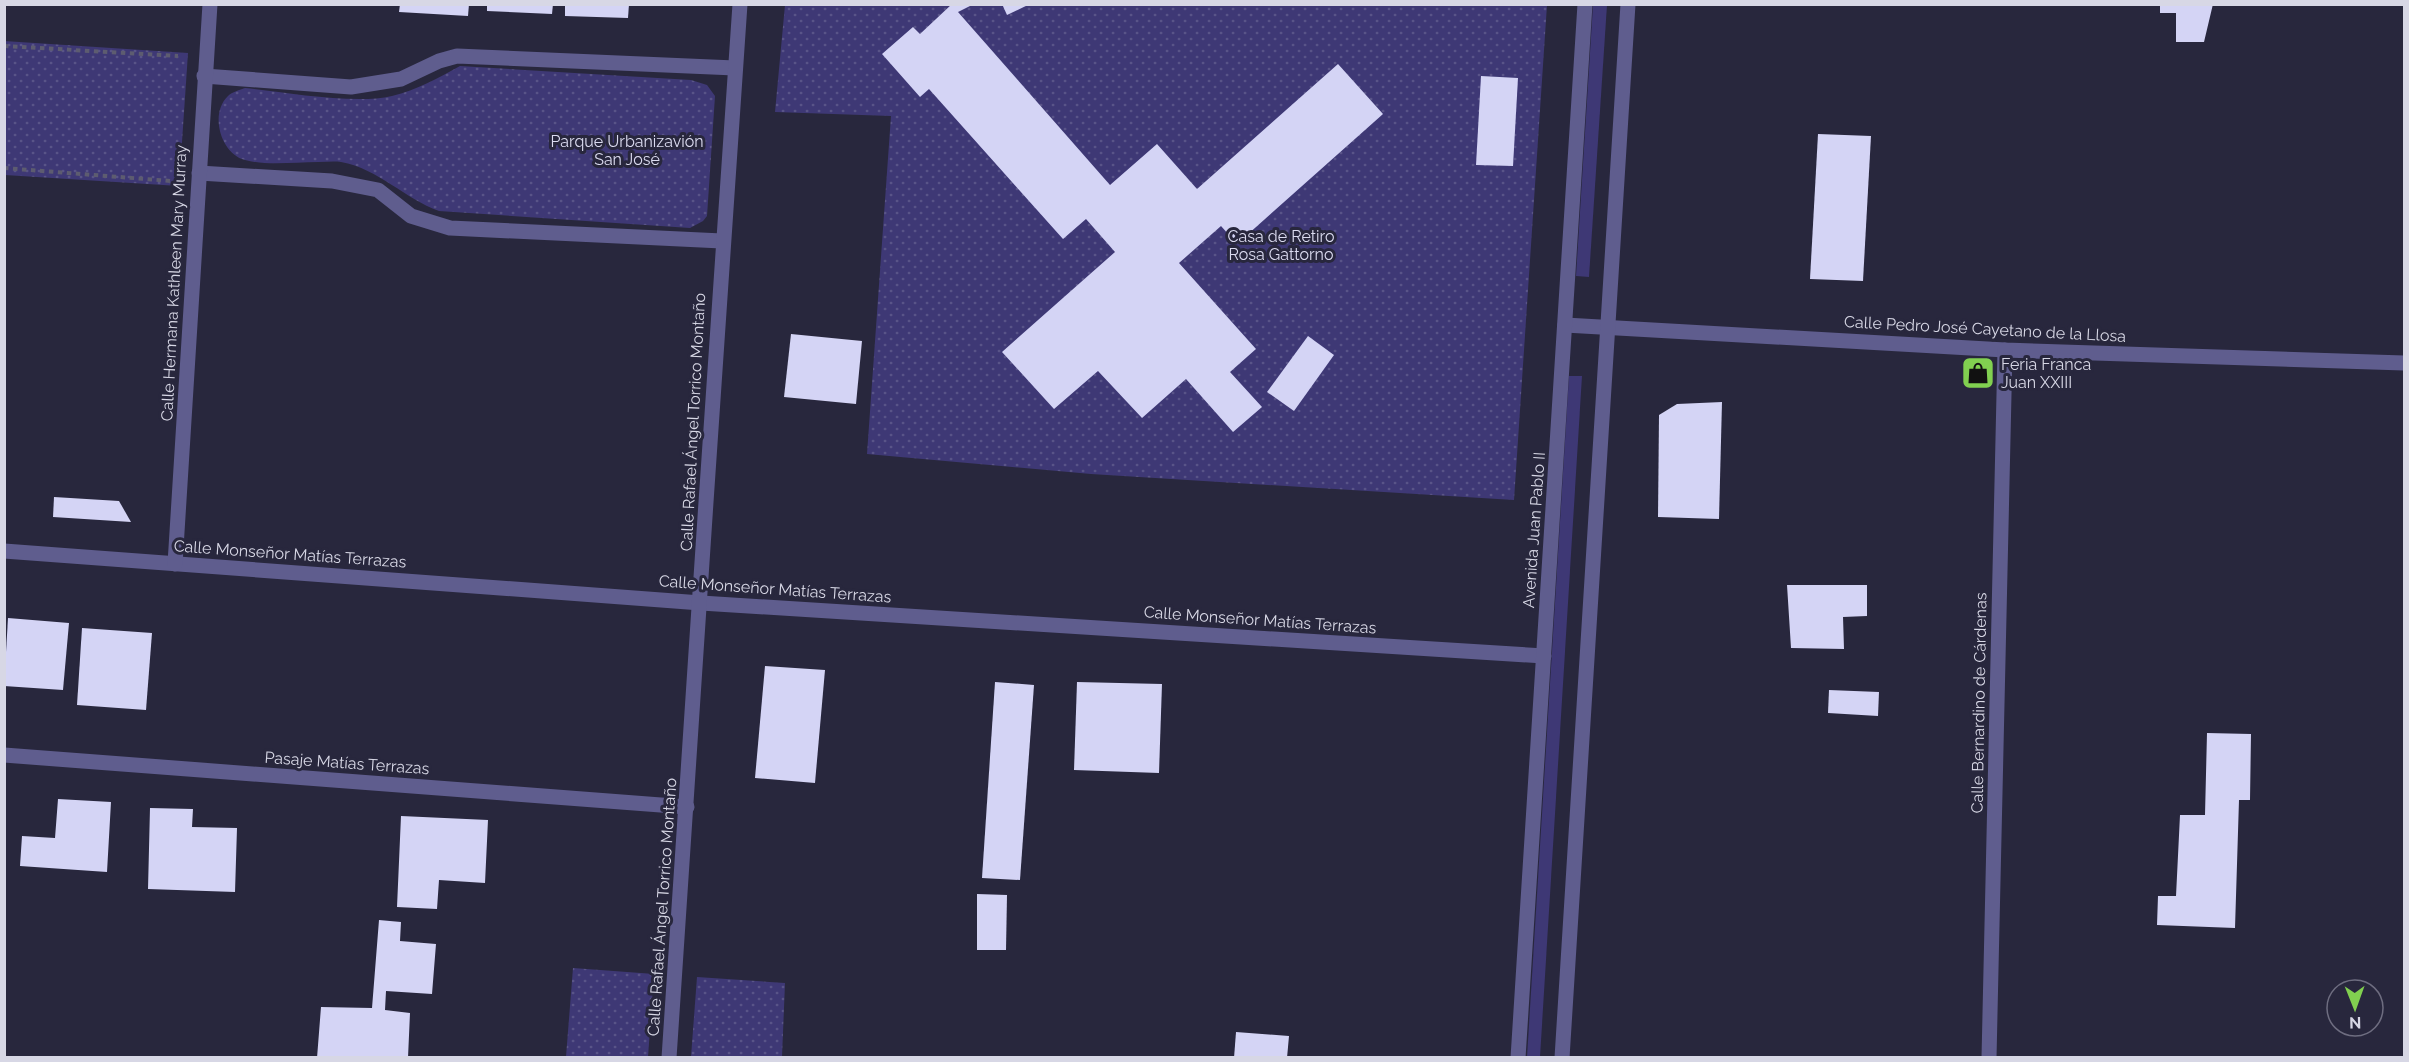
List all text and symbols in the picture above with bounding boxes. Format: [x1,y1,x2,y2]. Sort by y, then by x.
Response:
park label: Parque Urbanizavión San José [550,132,704,169]
street label: Calle Hermana Kathleen Mary Murray [157,144,191,422]
park label: Casa de Retiro Rosa Gattorno [1228,227,1334,264]
street label: Calle Rafael Ángel Torrico Montaño [676,292,709,552]
street label: Calle Pedro José Cayetano de la Llosa [1844,312,2126,346]
shop icon: Feria Franca Juan XXIII [1960,355,1996,391]
place label: Feria Franca Juan XXIII [2001,355,2091,392]
street label: Avenida Juan Pablo II [1519,451,1549,609]
street label: Calle Monseñor Matías Terrazas [173,536,407,572]
street label: Calle Monseñor Matías Terrazas [658,571,892,607]
street label: Calle Bernardino de Cárdenas [1968,592,1990,814]
street label: Calle Monseñor Matías Terrazas [1143,602,1377,638]
street label: Pasaje Matías Terrazas [264,748,430,778]
street label: Calle Rafael Ángel Torrico Montaño [643,777,680,1037]
north arrow [2325,978,2385,1038]
text: N [2349,1013,2362,1032]

